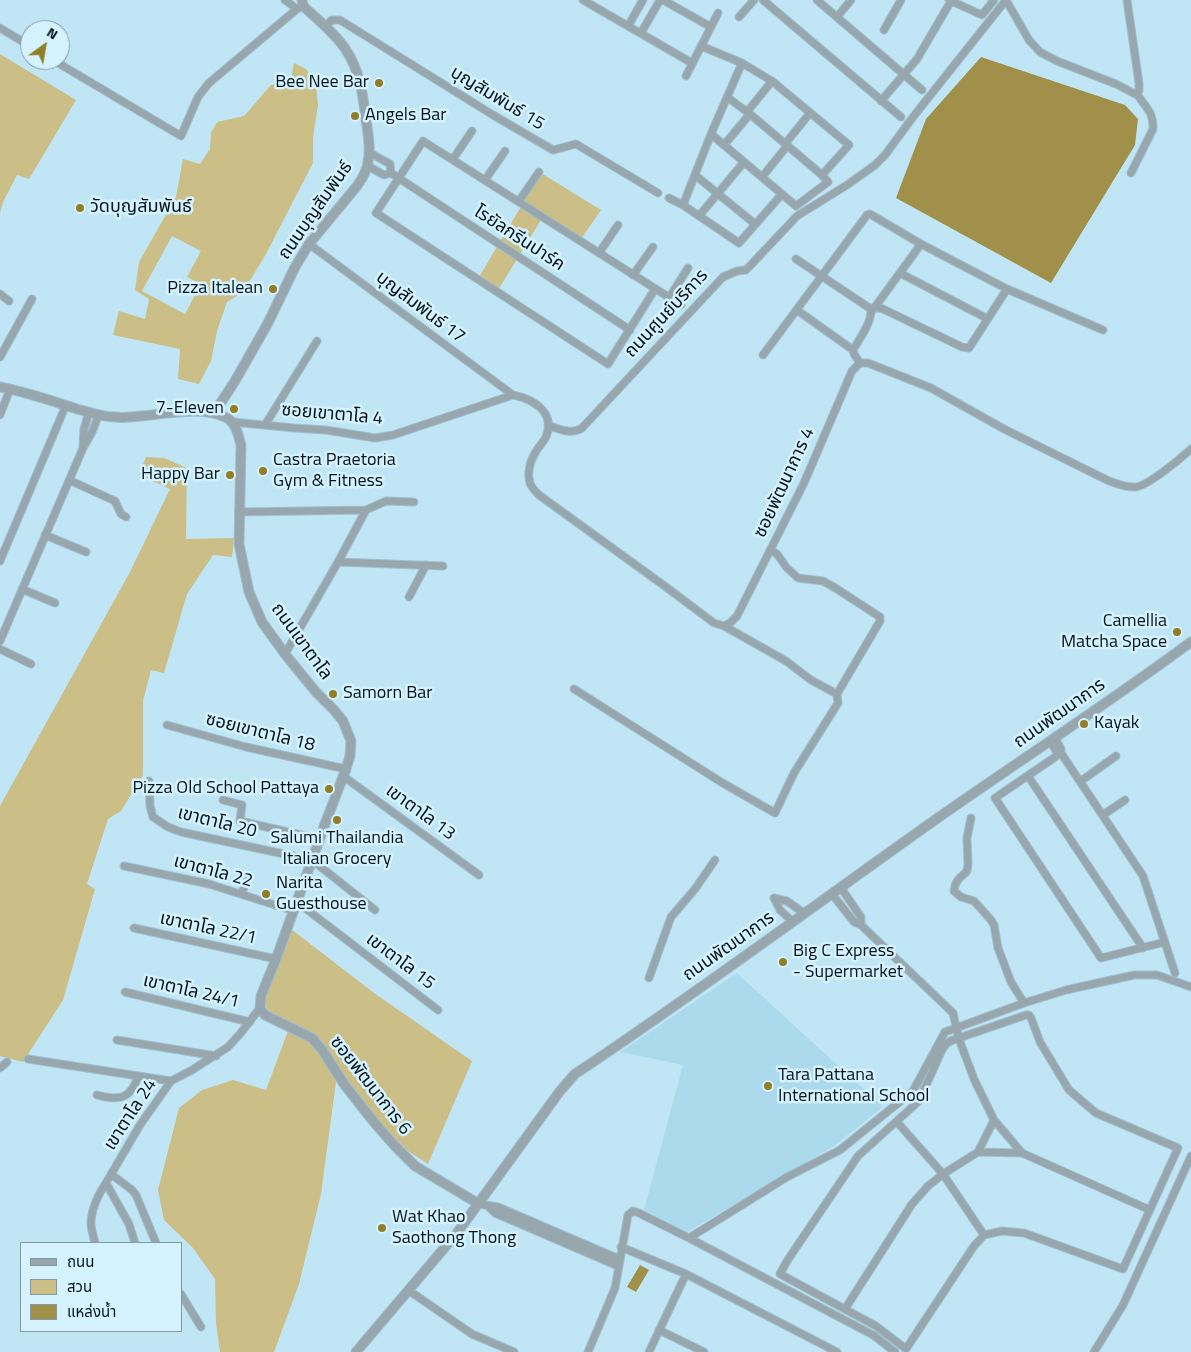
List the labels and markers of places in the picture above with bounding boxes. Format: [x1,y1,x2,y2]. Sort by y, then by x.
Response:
place label: Bee Nee Bar [275,72,369,94]
marker: Bee Nee Bar [373,77,385,89]
place label: Angels Bar [365,105,447,127]
marker: Angels Bar [349,110,361,122]
place label: วัดบุญสัมพันธ์ [90,197,192,219]
marker: วัดบุญสัมพันธ์ [74,202,86,214]
place label: Pizza Italean [167,278,263,300]
marker: Pizza Italean [267,283,279,295]
place label: 7-Eleven [156,398,224,420]
marker: 7-Eleven [228,403,240,415]
place label: Castra Praetoria Gym & Fitness [273,450,396,492]
place label: Happy Bar [141,464,220,486]
marker: Castra Praetoria Gym & Fitness [257,465,269,477]
marker: Happy Bar [224,469,236,481]
place label: Camellia Matcha Space [1061,611,1167,654]
marker: Camellia Matcha Space [1171,626,1183,638]
place label: Samorn Bar [343,683,433,705]
marker: Samorn Bar [327,688,339,700]
place label: Kayak [1094,713,1139,735]
marker: Kayak [1078,718,1090,730]
place label: Pizza Old School Pattaya [132,778,319,800]
marker: Pizza Old School Pattaya [323,783,335,795]
marker: Salumi Thailandia Italian Grocery [331,814,343,826]
place label: Salumi Thailandia Italian Grocery [271,828,403,871]
place label: Narita Guesthouse [276,873,367,916]
marker: Narita Guesthouse [260,888,272,900]
place label: Big C Express - Supermarket [793,941,903,984]
marker: Big C Express - Supermarket [777,956,789,968]
place label: Tara Pattana International School [778,1065,929,1108]
marker: Tara Pattana International School [762,1080,774,1092]
place label: Wat Khao Saothong Thong [392,1207,516,1250]
marker: Wat Khao Saothong Thong [376,1222,388,1234]

